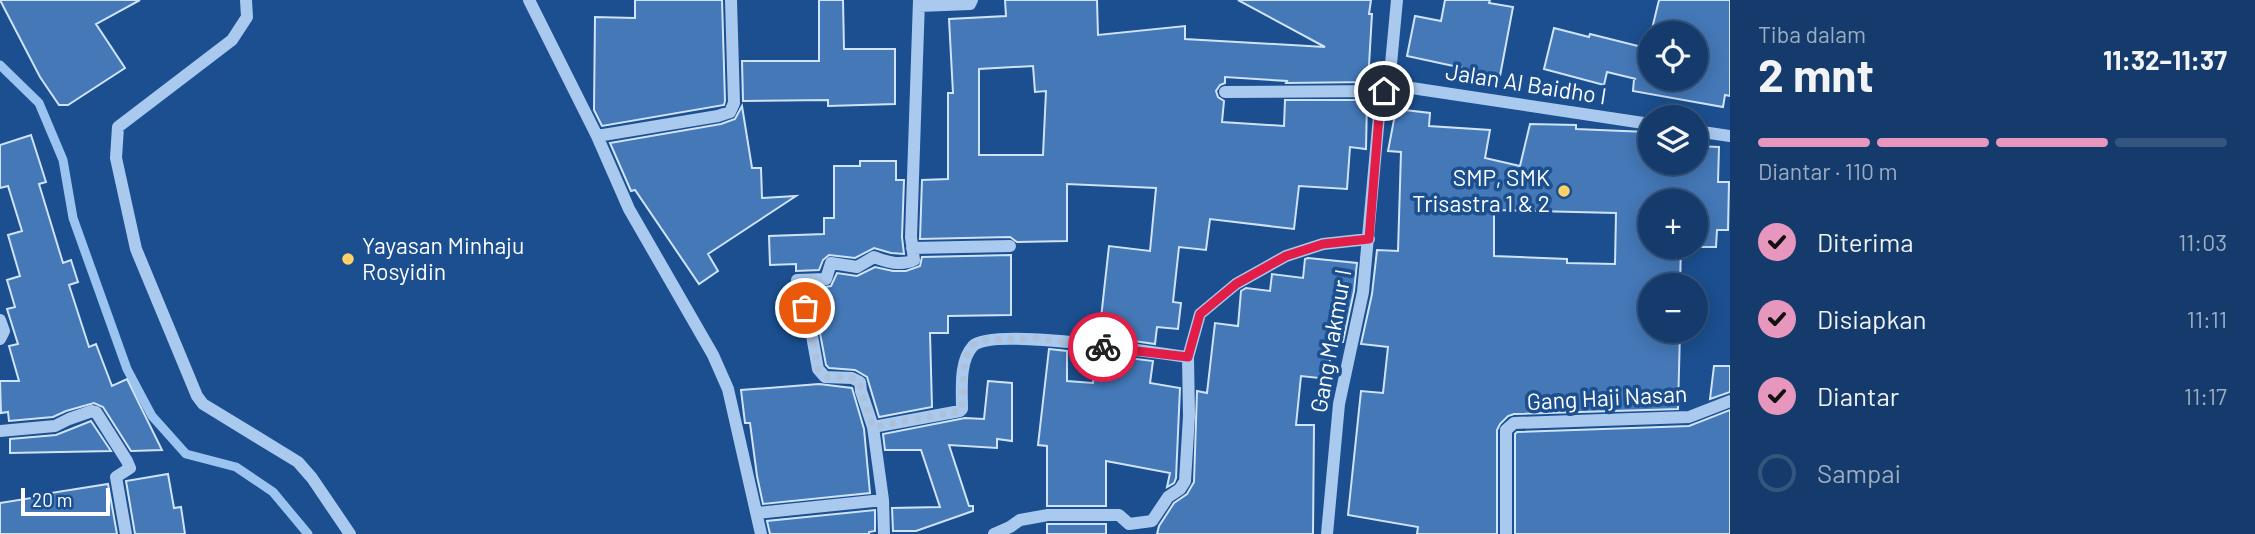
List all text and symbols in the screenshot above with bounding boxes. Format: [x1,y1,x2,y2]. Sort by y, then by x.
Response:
text: Tiba dalam [1758,20,1866,48]
map controls [1638,21,1708,343]
button: locate [1638,21,1708,91]
text: 11:32–11:37 [2103,44,2227,75]
text: 2 mnt [1758,46,1874,101]
street label: Jalan Al Baidho I [1444,56,1609,110]
pin [1354,61,1414,121]
icon: home [1365,72,1403,110]
button: layers [1638,105,1708,175]
text: Diantar · 110 m [1758,157,1898,185]
place label: SMP, SMK Trisastra 1 & 2 [1412,163,1550,217]
marker: SMP, SMK Trisastra 1 & 2 [1556,183,1572,199]
button: + [1638,189,1708,259]
icon: check [1758,223,1796,261]
text: Diterima [1817,226,1914,257]
text: 11:03 [2178,228,2227,256]
place label: Yayasan Minhaju Rosyidin [362,231,524,285]
marker: Yayasan Minhaju Rosyidin [340,251,356,267]
street label: Gang Makmur I [1304,267,1356,415]
button: − [1638,273,1708,343]
pin [775,278,835,338]
icon: bag [786,289,824,327]
icon: check [1758,300,1796,338]
text: Disiapkan [1817,303,1927,334]
text: 11:11 [2187,305,2227,333]
courier [1068,312,1138,382]
icon: bike [1084,328,1122,366]
icon: check [1758,377,1796,415]
street label: Gang Haji Nasan [1526,379,1688,415]
text: Diantar [1817,380,1899,411]
text: 11:17 [2184,382,2227,410]
text: Sampai [1817,457,1901,488]
scale bar [21,485,110,517]
text: 20 m [32,488,72,511]

